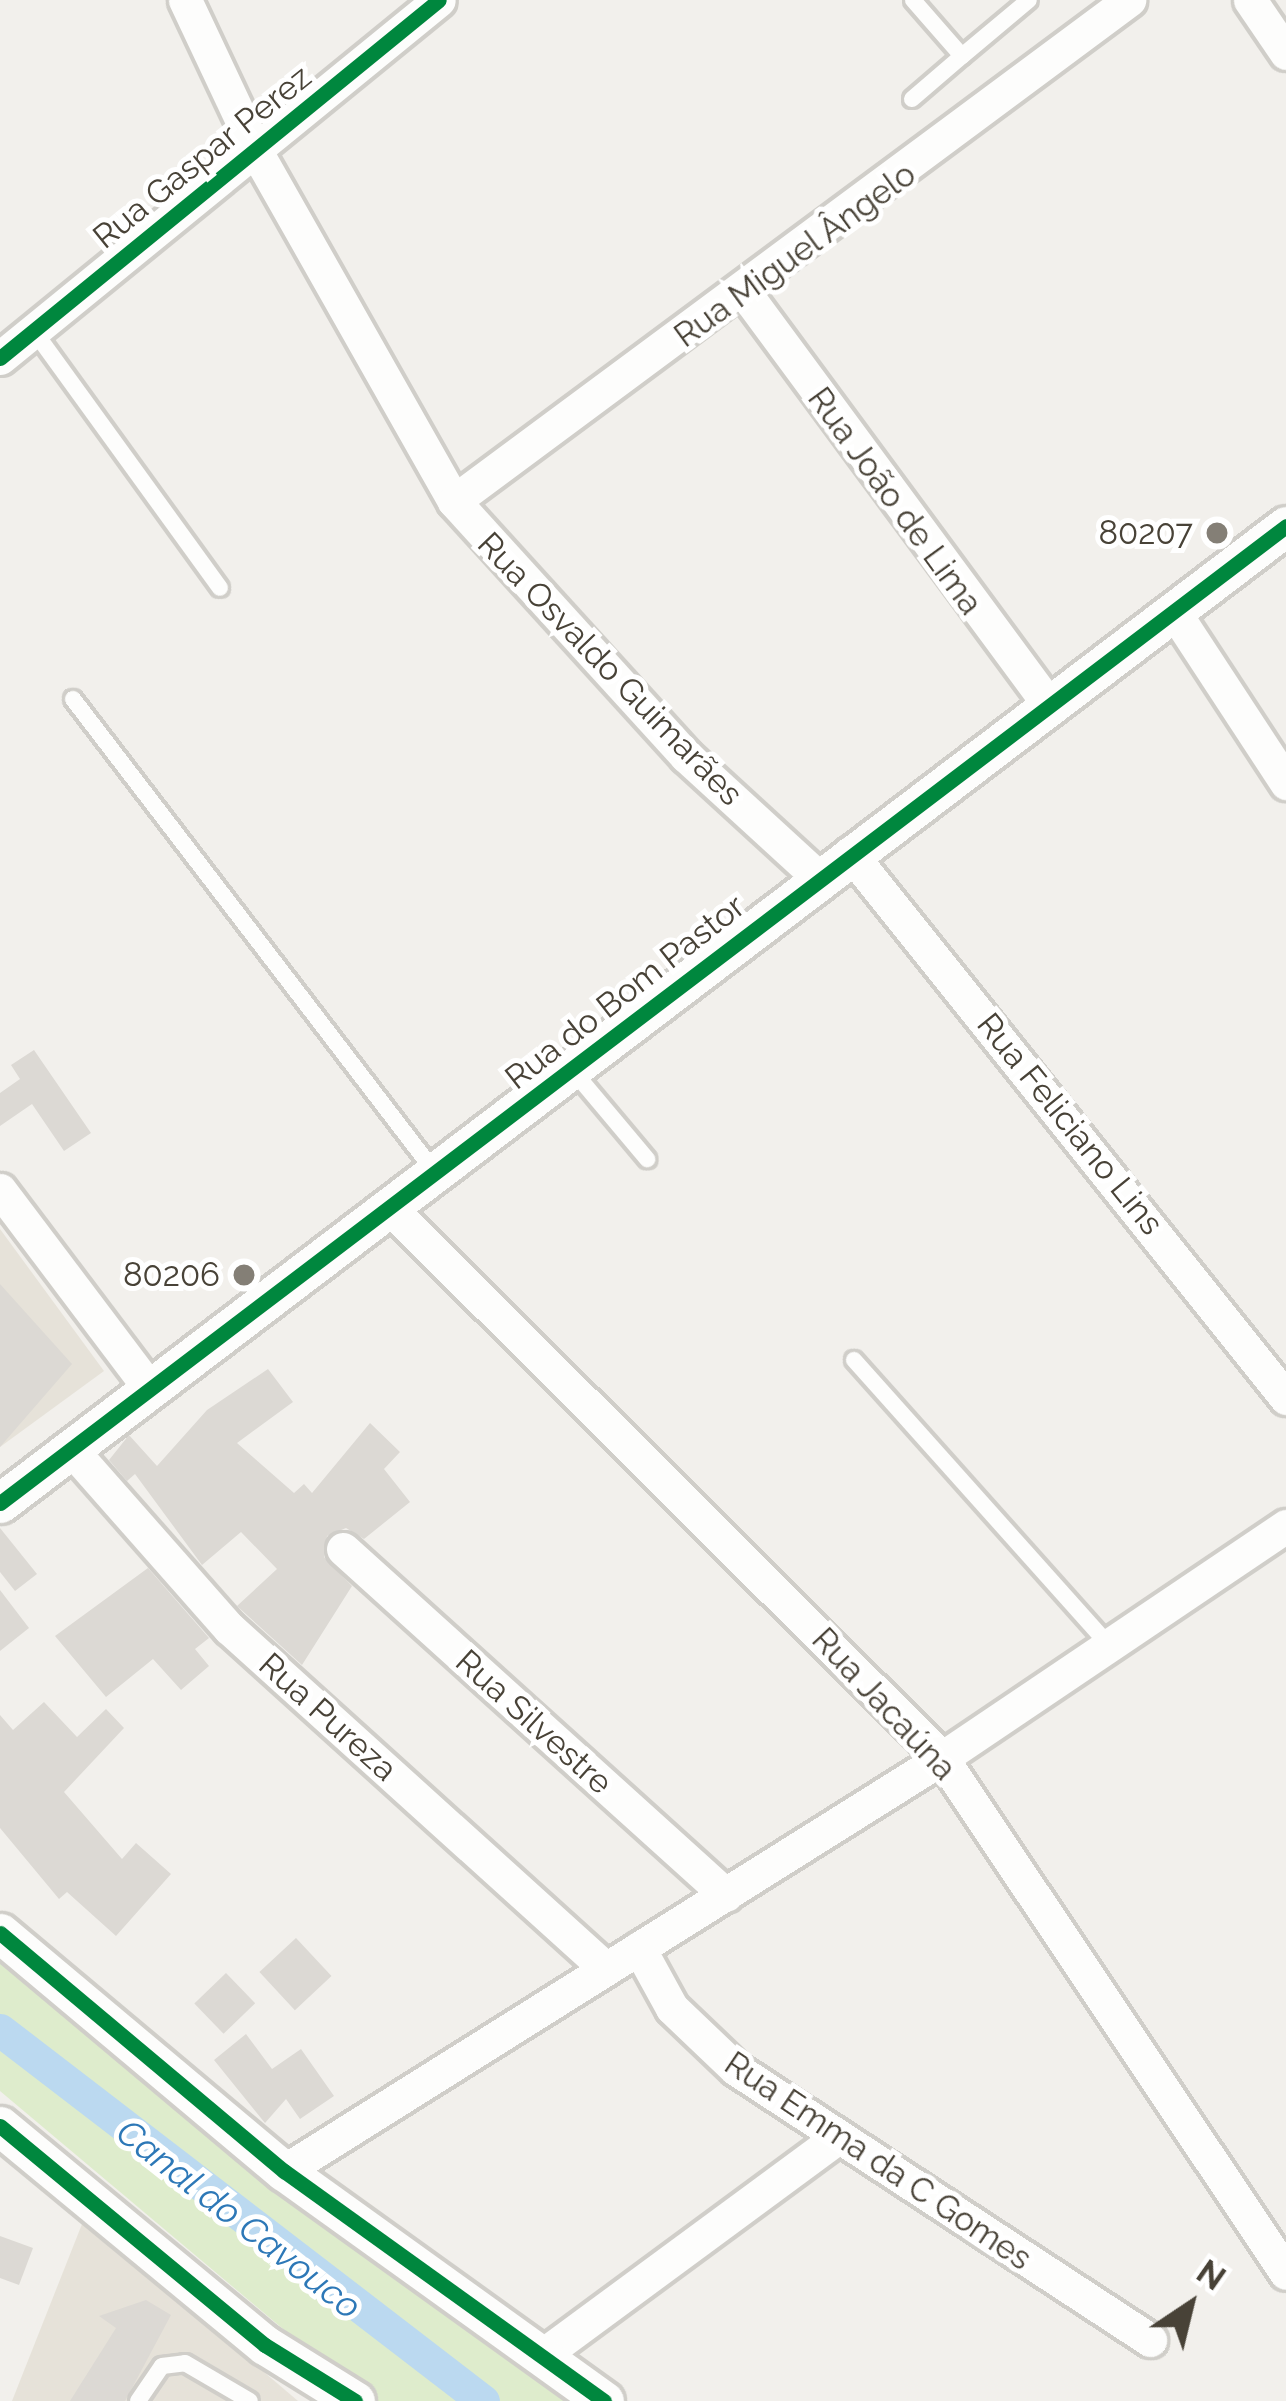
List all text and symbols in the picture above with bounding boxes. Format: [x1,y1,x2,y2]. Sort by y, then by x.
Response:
street label: Rua Gaspar Perez [85,57,319,257]
street label: Rua Miguel Ângelo [666,154,924,356]
street label: Rua João de Lima [799,379,991,623]
place label: 80207 [1098,513,1193,553]
marker: 80207 [1204,520,1230,546]
street label: Rua Osvaldo Guimarães [469,524,751,814]
street label: Rua do Bom Pastor [498,886,752,1098]
street label: Rua Feliciano Lins [969,1005,1171,1243]
place label: 80206 [123,1255,220,1295]
marker: 80206 [231,1262,257,1288]
street label: Rua Jacaúna [803,1620,965,1788]
street label: Rua Silvestre [448,1641,620,1803]
street label: Rua Pureza [251,1645,405,1789]
street label: Rua Emma da C Gomes [717,2044,1039,2278]
water label: Canal do Cavouco [108,2110,370,2328]
north arrow [1130,2245,1250,2365]
text: N [1189,2252,1232,2298]

